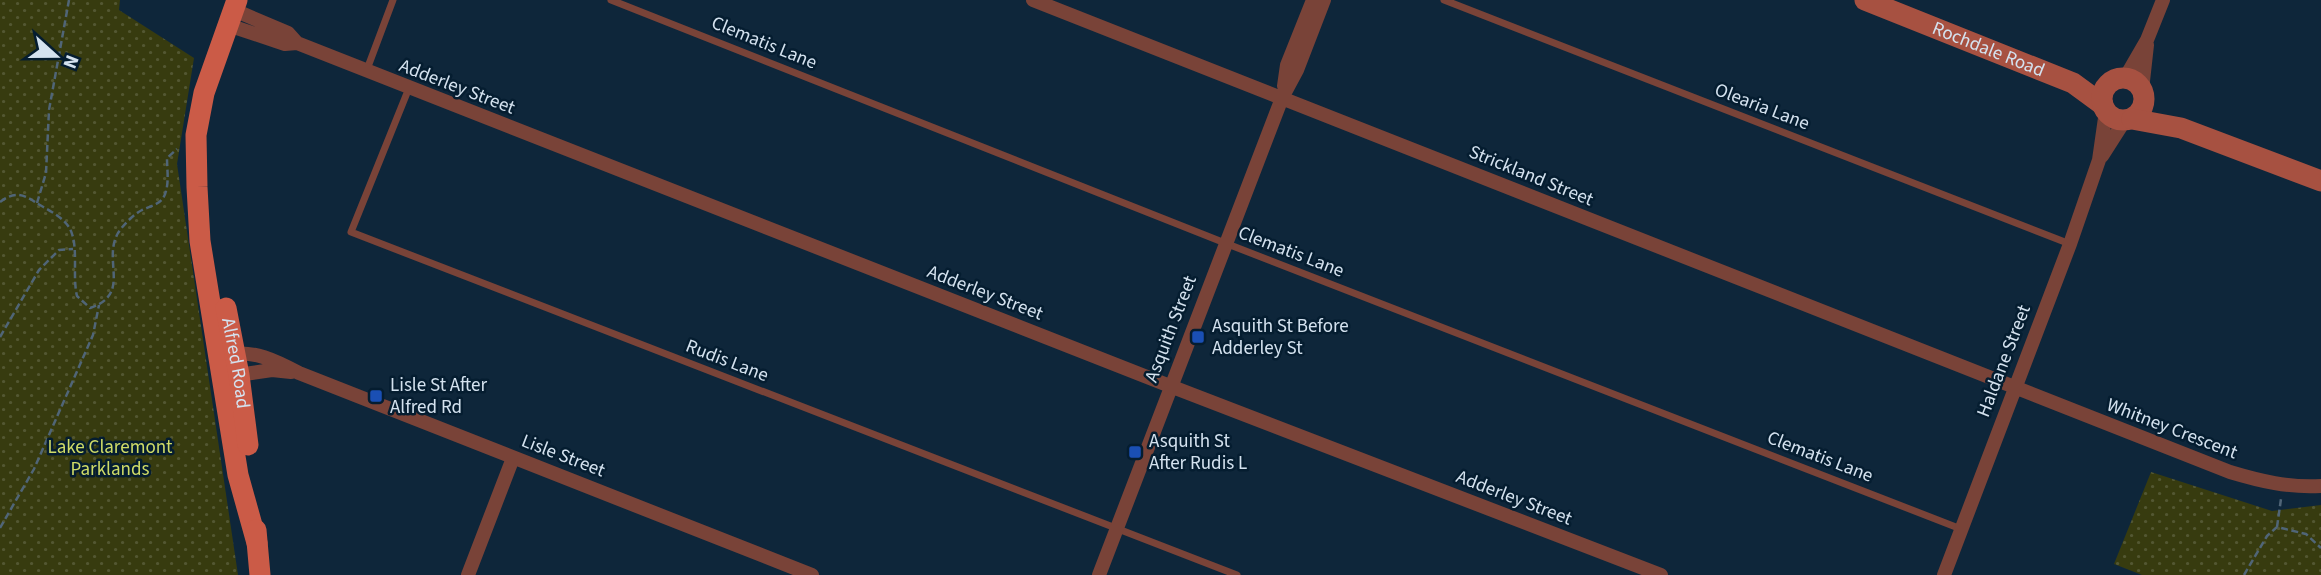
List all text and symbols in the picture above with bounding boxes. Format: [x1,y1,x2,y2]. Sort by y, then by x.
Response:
street label: Clematis Lane [707,10,821,76]
street label: Rochdale Road [1928,15,2049,84]
north arrow [21,21,91,91]
text: N [56,51,85,72]
street label: Adderley Street [395,53,519,122]
street label: Olearia Lane [1711,77,1813,137]
street label: Strickland Street [1465,139,1598,213]
street label: Clematis Lane [1234,219,1348,285]
street label: Adderley Street [923,259,1047,328]
street label: Asquith Street [1138,271,1204,386]
street label: Haldane Street [1970,300,2038,421]
place label: Asquith St Before Adderley St [1212,313,1349,362]
street label: Alfred Road [215,315,257,410]
marker: Asquith St Before Adderley St [1190,329,1206,345]
street label: Rudis Lane [682,333,772,389]
place label: Lisle St After Alfred Rd [390,372,487,421]
marker: Lisle St After Alfred Rd [368,388,384,404]
street label: Whitney Crescent [2103,392,2242,467]
street label: Clematis Lane [1763,424,1877,490]
street label: Lisle Street [517,428,609,484]
place label: Asquith St After Rudis L [1149,428,1247,477]
park label: Lake Claremont Parklands [47,434,173,483]
marker: Asquith St After Rudis L [1127,444,1143,460]
street label: Adderley Street [1452,464,1576,533]

